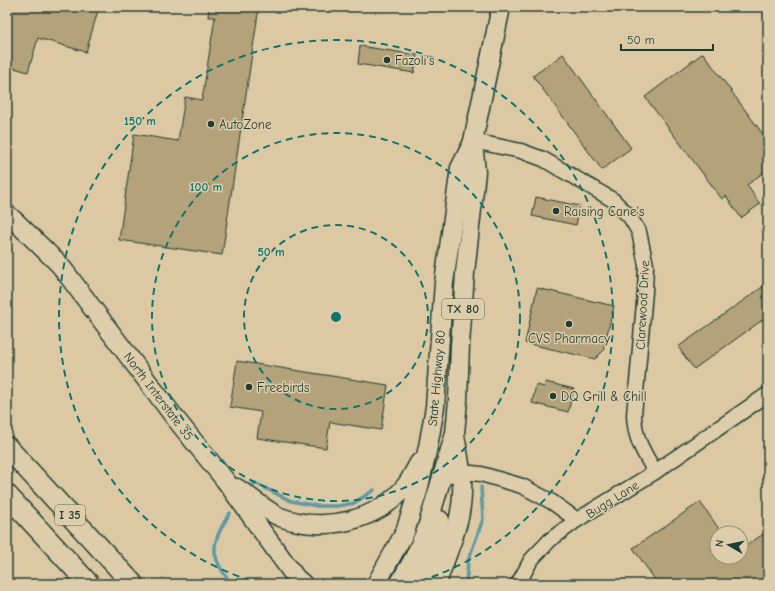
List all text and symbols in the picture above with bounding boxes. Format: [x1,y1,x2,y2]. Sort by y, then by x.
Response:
scale bar [621,26,713,52]
text: 50 m [627,33,655,47]
place label: Fazoli's [395,53,434,68]
marker: Fazoli's [382,55,392,65]
text: 150 m [124,114,156,128]
place label: AutoZone [219,117,272,132]
marker: AutoZone [206,119,216,129]
text: 100 m [190,180,222,194]
place label: Raising Cane's [564,204,644,219]
marker: Raising Cane's [551,206,561,216]
text: 50 m [257,245,285,259]
street label: Clarewood Drive [633,259,652,350]
road number: TX 80 [442,299,484,319]
centre of rings [329,310,343,324]
marker: CVS Pharmacy [564,319,574,329]
street label: State Highway 80 [425,329,448,427]
place label: CVS Pharmacy [528,331,610,346]
street label: North Interstate 35 [121,349,197,443]
place label: Freebirds [257,380,309,395]
marker: Freebirds [244,382,254,392]
place label: DQ Grill & Chill [561,389,647,404]
marker: DQ Grill & Chill [548,391,558,401]
street label: Bugg Lane [583,477,642,522]
road number: I 35 [55,505,85,525]
north arrow [709,525,749,565]
text: N [713,539,727,548]

